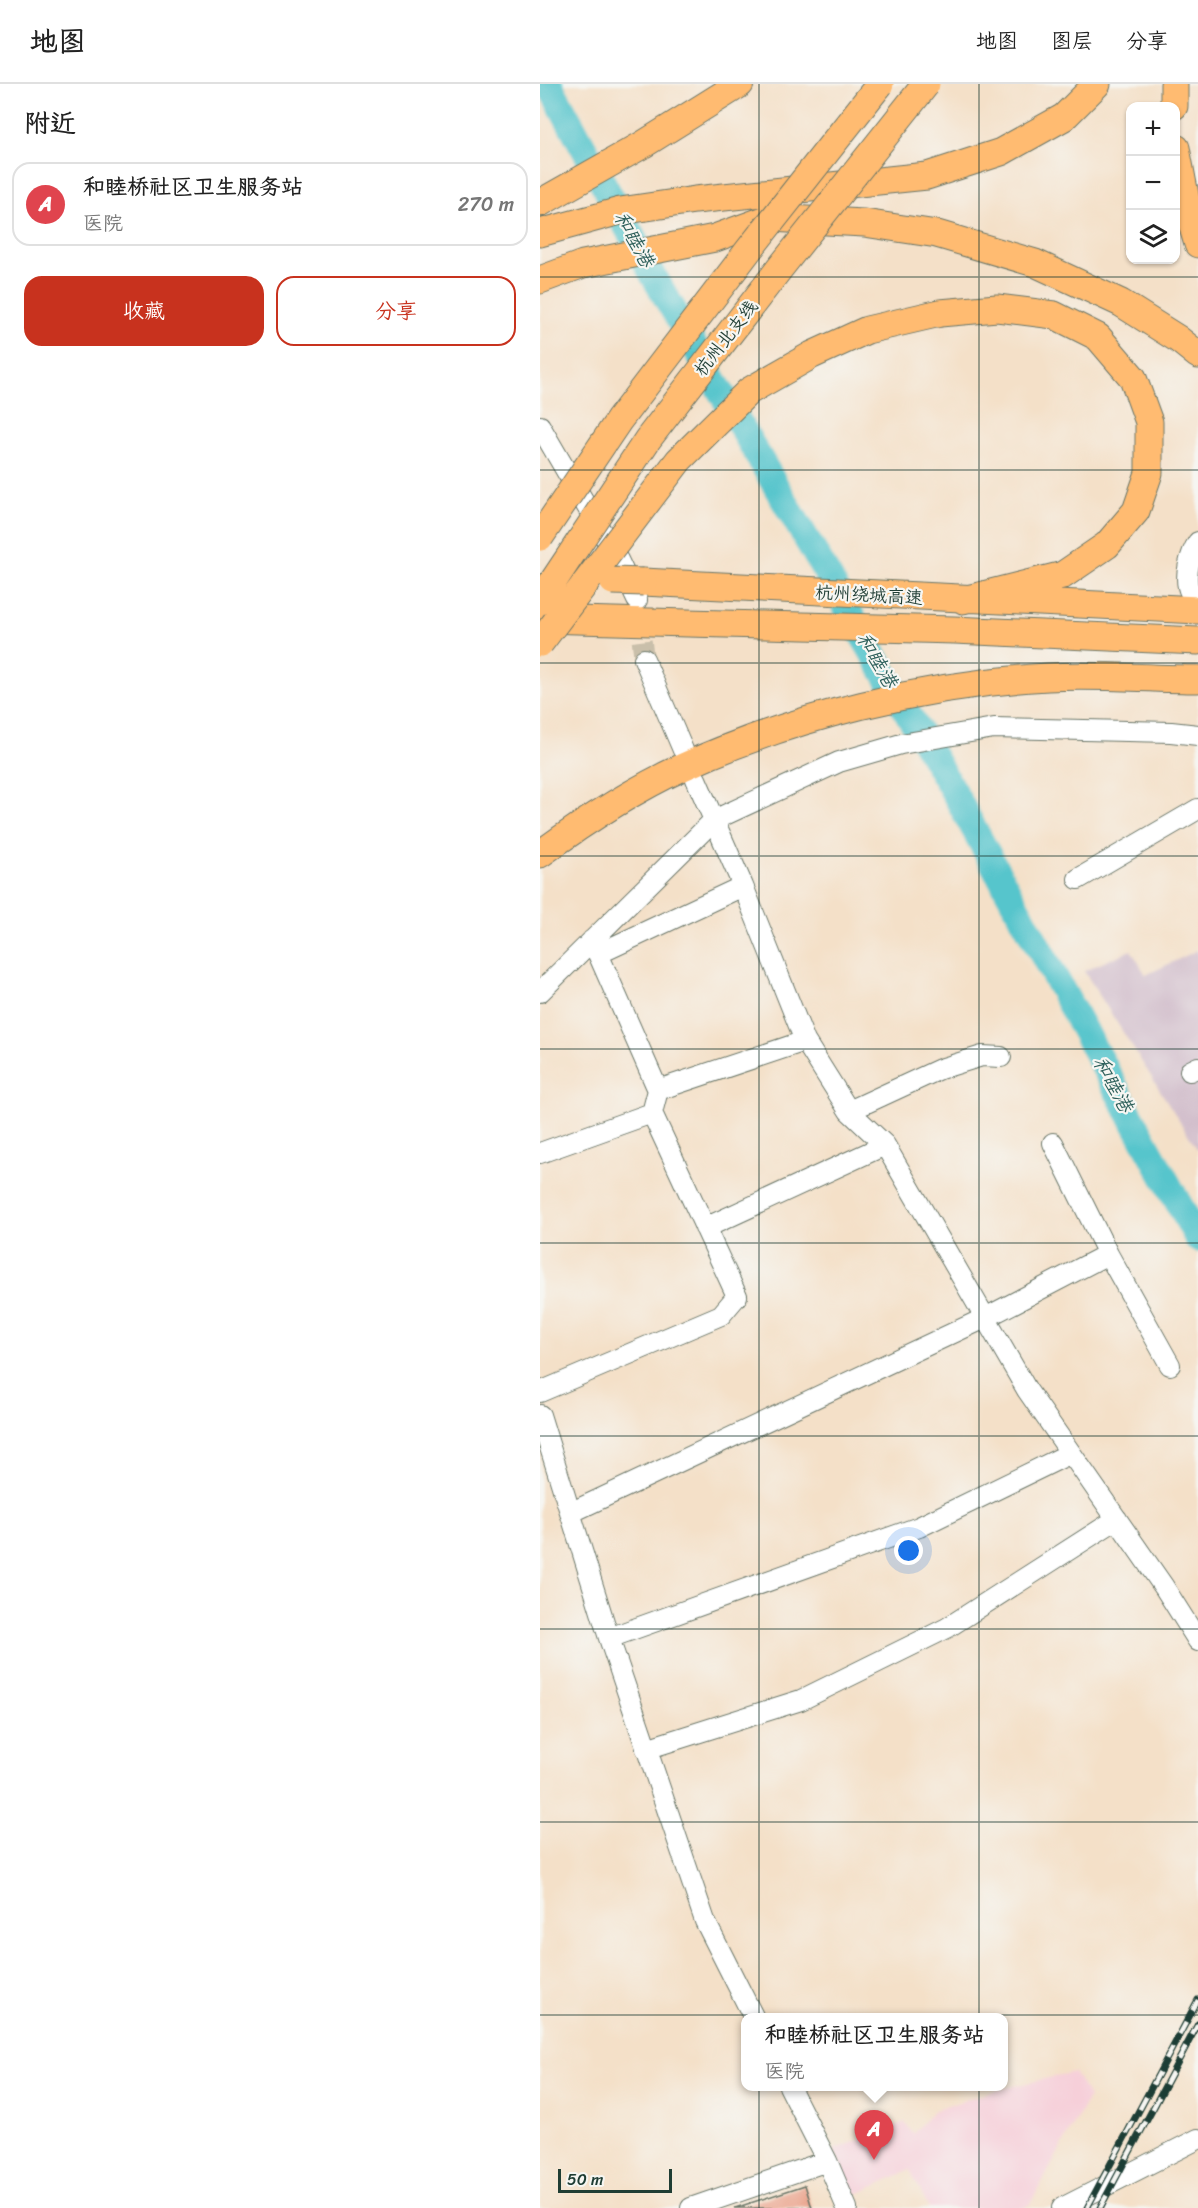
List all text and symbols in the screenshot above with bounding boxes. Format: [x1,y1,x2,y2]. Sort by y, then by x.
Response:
text: 地图 [30,17,86,66]
text: 地图 [976,22,1018,60]
text: 图层 [1051,22,1093,60]
text: 分享 [1126,22,1168,60]
text: 附近 [24,100,76,146]
map controls [1126,102,1180,264]
button: + [1126,102,1180,156]
button: − [1126,156,1180,210]
text: 和睦桥社区卫生服务站 [83,167,303,206]
text: A [39,187,52,222]
text: 270 m [458,187,514,222]
water label: 和睦港 [604,204,665,275]
text: 医院 [83,206,123,241]
button: layers [1126,210,1180,264]
button: 收藏 [24,276,264,346]
button: 分享 [276,276,516,346]
street label: 杭州北支线 [686,293,766,383]
street label: 杭州绕城高速 [814,576,924,614]
water label: 和睦港 [847,625,908,696]
water label: 和睦港 [1083,1049,1144,1120]
your location [894,1536,923,1565]
popup [741,2013,1008,2091]
text: 和睦桥社区卫生服务站 [764,2015,985,2054]
text: 医院 [764,2054,804,2089]
pin: A [854,2110,894,2160]
text: 50 m [567,2165,603,2194]
scale bar [558,2166,672,2194]

